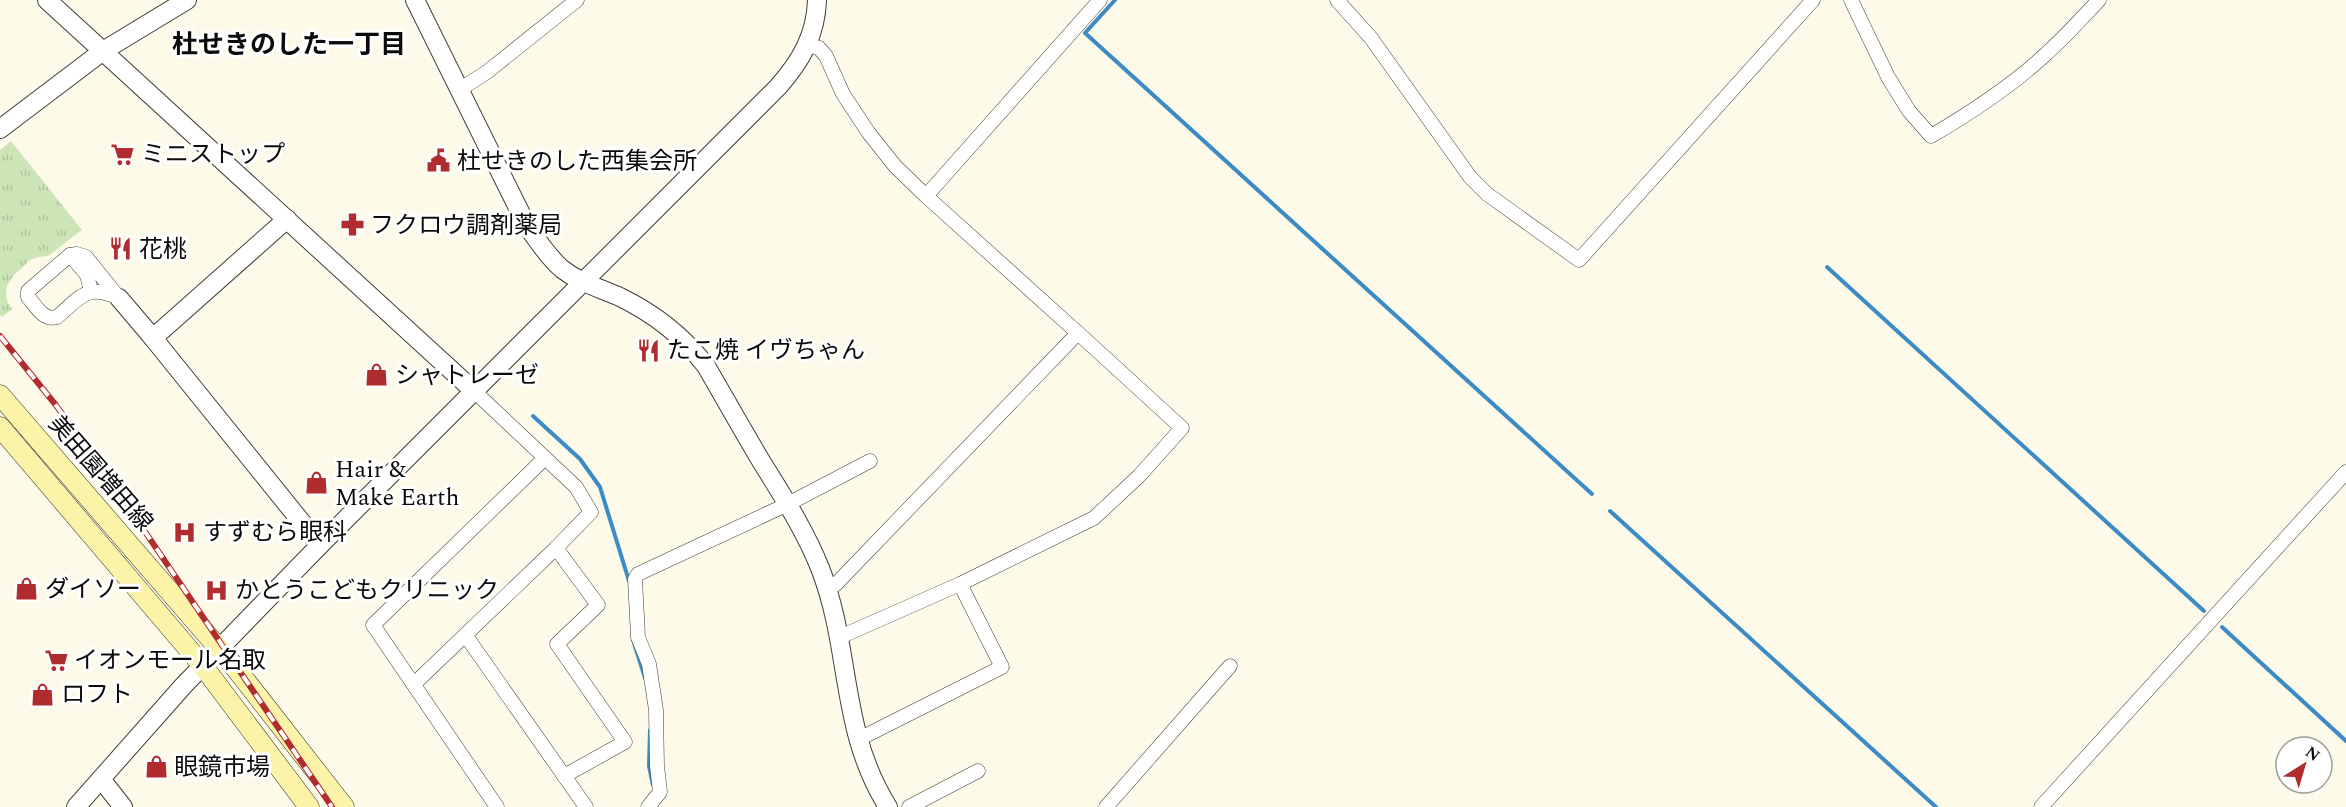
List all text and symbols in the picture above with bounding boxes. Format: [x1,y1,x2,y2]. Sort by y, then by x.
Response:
district label: 杜せきのした一丁目 [172,25,406,65]
place label: ミニストップ [141,137,285,173]
supermarket icon: ミニストップ [110,141,136,167]
place label: 杜せきのした西集会所 [457,144,697,180]
public building icon: 杜せきのした西集会所 [426,148,452,174]
place label: フクロウ調剤薬局 [370,208,562,244]
pharmacy icon: フクロウ調剤薬局 [339,212,365,238]
place label: 花桃 [139,232,187,268]
restaurant icon: 花桃 [108,236,134,262]
place label: たこ焼 イヴちゃん [667,333,865,369]
restaurant icon: たこ焼 イヴちゃん [636,337,662,363]
place label: シャトレーゼ [395,358,539,394]
shop icon: シャトレーゼ [364,362,390,388]
street label: 美田園増田線 [39,408,161,540]
place label: Hair & Make Earth [335,452,460,516]
shop icon: Hair & Make Earth [304,470,330,496]
place label: すずむら眼科 [203,515,347,551]
hospital icon: すずむら眼科 [172,519,198,545]
place label: ダイソー [45,572,141,608]
place label: かとうこどもクリニック [235,573,499,609]
shop icon: ダイソー [14,576,40,602]
hospital icon: かとうこどもクリニック [204,577,230,603]
place label: イオンモール名取 [74,643,266,679]
supermarket icon: イオンモール名取 [43,647,69,673]
place label: ロフト [61,677,133,713]
shop icon: ロフト [30,681,56,707]
north arrow [2274,735,2334,795]
text: N [2300,740,2325,767]
place label: 眼鏡市場 [174,750,270,786]
shop icon: 眼鏡市場 [143,754,169,780]

